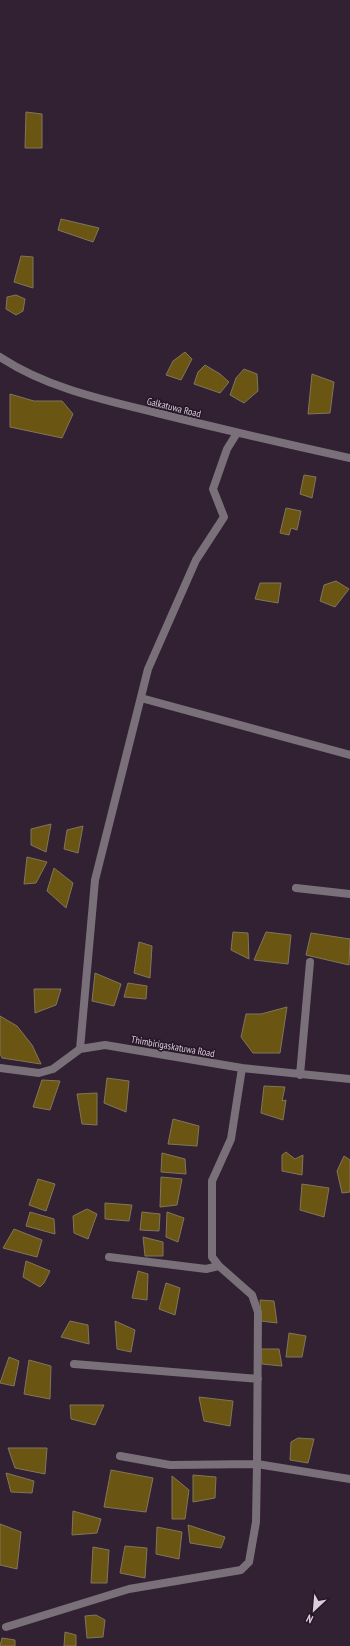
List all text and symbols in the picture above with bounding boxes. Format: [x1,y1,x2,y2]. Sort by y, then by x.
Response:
street label: Galkatuwa Road [145,394,202,420]
street label: Thimbirigaskatuwa Road [130,1033,216,1060]
north arrow [294,1590,334,1630]
text: N [304,1611,315,1627]

